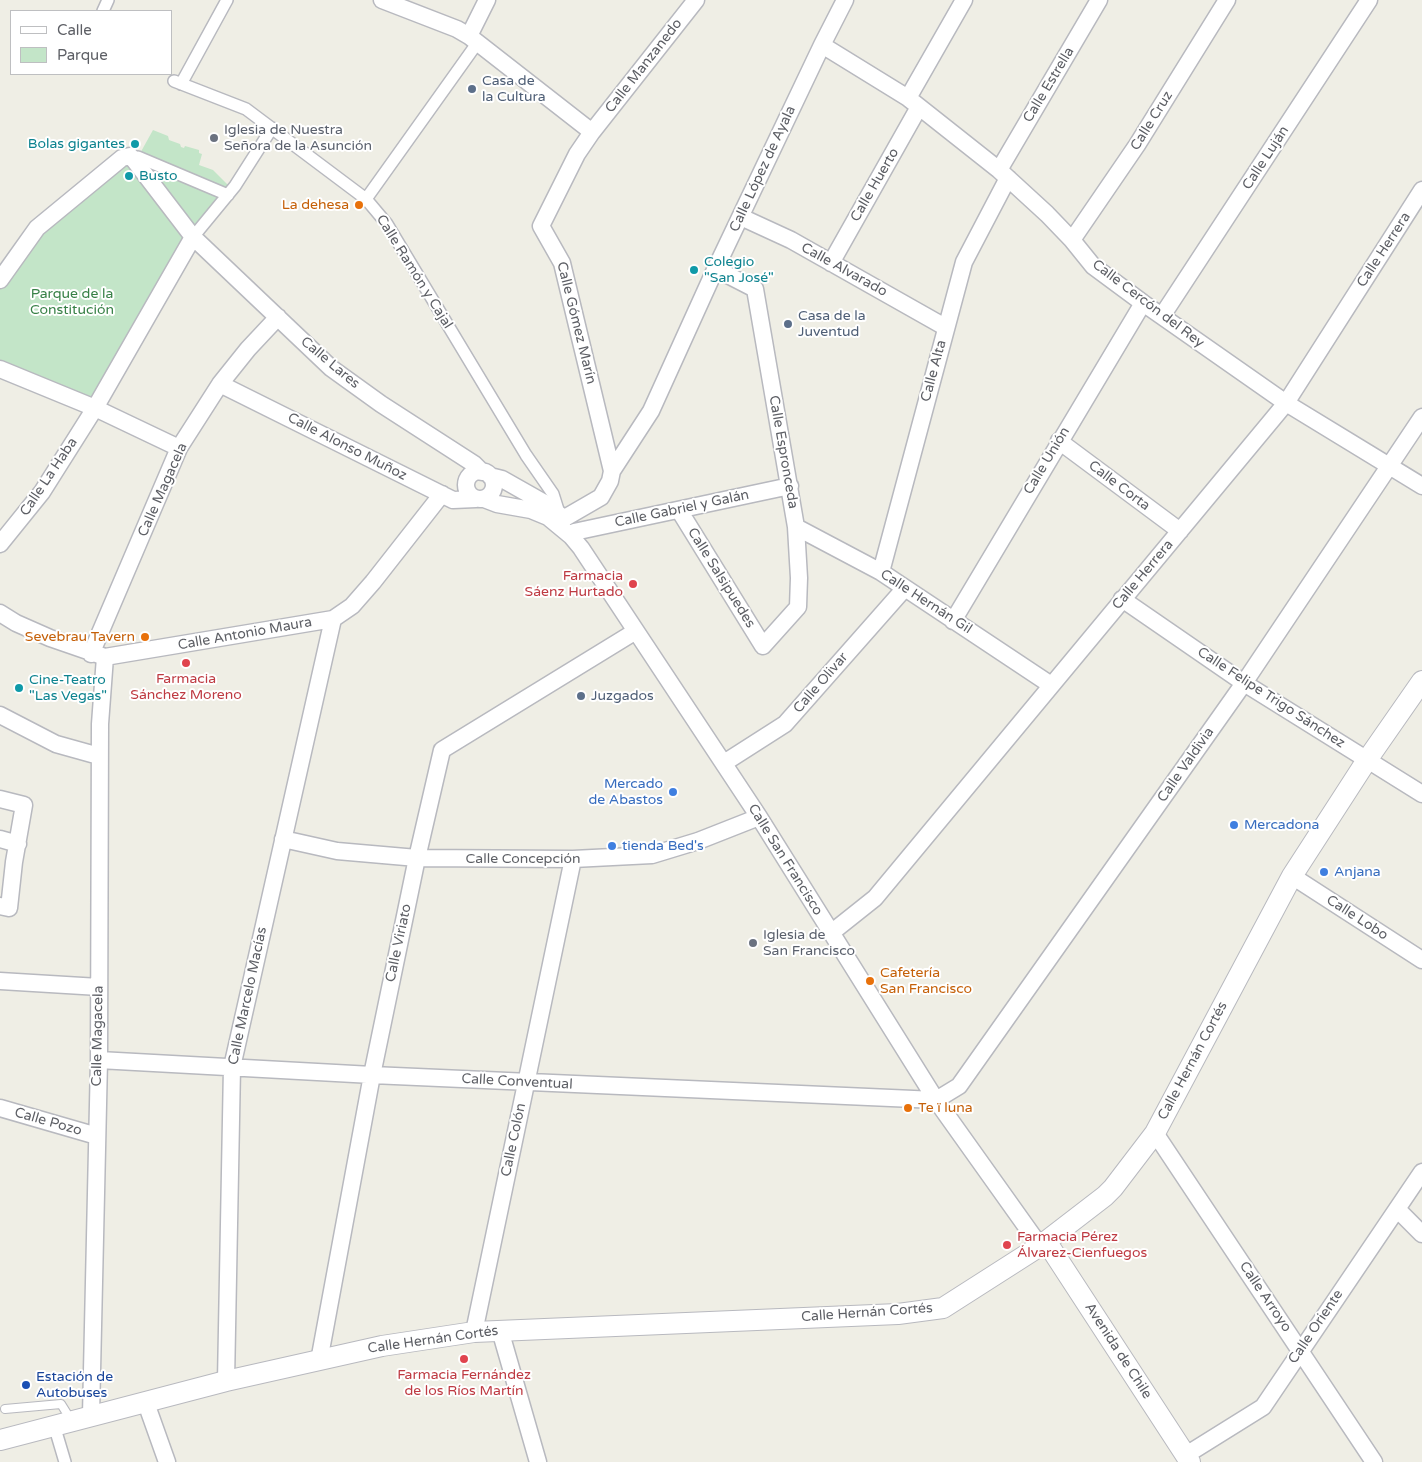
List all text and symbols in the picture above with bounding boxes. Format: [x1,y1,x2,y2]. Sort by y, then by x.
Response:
legend [10,10,172,75]
street label: Calle Manzanedo [602,16,686,116]
text: Calle [57,21,92,39]
street label: Calle Estrella [1020,44,1078,126]
text: Parque [57,46,108,64]
place label: Casa de la Cultura [482,73,546,105]
marker: Casa de la Cultura [466,83,478,95]
street label: Calle Cruz [1127,88,1177,154]
street label: Calle López de Ayala [726,103,800,235]
place label: Iglesia de Nuestra Señora de la Asunción [224,122,372,154]
street label: Calle Luján [1239,123,1293,193]
marker: Iglesia de Nuestra Señora de la Asunción [208,132,220,144]
place label: Bolas gigantes [28,136,125,152]
marker: Bolas gigantes [129,138,141,150]
street label: Calle Huerto [847,145,903,225]
place label: Busto [139,168,178,184]
marker: Busto [123,170,135,182]
place label: La dehesa [282,197,349,213]
marker: La dehesa [353,199,365,211]
street label: Calle Herrera [1354,209,1414,291]
street label: Calle Ramón y Cajal [372,212,456,332]
street label: Calle Alvarado [798,239,890,301]
place label: Colegio "San José" [704,254,774,286]
street label: Calle Cercón del Rey [1089,256,1207,352]
street label: Calle Gómez Marín [553,260,599,386]
marker: Colegio "San José" [688,264,700,276]
park label: Parque de la Constitución [30,286,114,318]
place label: Casa de la Juventud [798,308,866,341]
marker: Casa de la Juventud [782,318,794,330]
street label: Calle Lares [297,333,363,393]
street label: Calle Alta [918,338,950,404]
street label: Calle Espronceda [765,394,801,510]
street label: Calle Alonso Muñoz [284,410,410,484]
street label: Calle Unión [1020,424,1074,498]
street label: Calle La Haba [17,435,81,519]
street label: Calle Magacela [135,440,191,540]
street label: Calle Corta [1085,457,1153,515]
street label: Calle Gabriel y Galán [613,487,751,531]
street label: Calle Salsipuedes [683,525,759,631]
street label: Calle Herrera [1109,537,1177,613]
street label: Calle Hernán Gil [877,566,975,638]
place label: Farmacia Sáenz Hurtado [525,568,623,600]
marker: Farmacia Sáenz Hurtado [627,578,639,590]
street label: Calle Antonio Maura [177,614,313,654]
place label: Sevebrau Tavern [25,629,135,645]
marker: Sevebrau Tavern [139,631,151,643]
street label: Calle Felipe Trigo Sánchez [1194,644,1348,752]
street label: Calle Olivar [790,649,852,717]
marker: Farmacia Sánchez Moreno [180,657,192,669]
place label: Farmacia Sánchez Moreno [130,671,242,704]
place label: Cine-Teatro "Las Vegas" [29,672,107,704]
marker: Cine-Teatro "Las Vegas" [13,682,25,694]
place label: Juzgados [591,688,654,704]
marker: Juzgados [575,690,587,702]
street label: Calle Valdivia [1154,724,1218,806]
place label: Mercado de Abastos [588,776,663,809]
marker: Mercado de Abastos [667,786,679,798]
street label: Calle San Francisco [744,801,826,919]
place label: Mercadona [1244,817,1319,833]
marker: Mercadona [1228,819,1240,831]
place label: tienda Bed's [622,838,704,854]
marker: tienda Bed's [606,840,618,852]
street label: Calle Concepción [466,851,580,867]
place label: Anjana [1334,864,1381,880]
marker: Anjana [1318,866,1330,878]
street label: Calle Lobo [1323,892,1391,944]
street label: Calle Viriato [383,902,415,984]
street label: Calle Marcelo Macías [225,926,271,1066]
place label: Iglesia de San Francisco [763,927,855,960]
marker: Iglesia de San Francisco [747,937,759,949]
place label: Cafetería San Francisco [880,965,972,998]
marker: Cafetería San Francisco [864,975,876,987]
street label: Calle Magacela [89,985,107,1087]
street label: Calle Hernán Cortés [1155,999,1231,1123]
street label: Calle Conventual [461,1071,573,1093]
place label: Te ï luna [918,1100,973,1116]
street label: Calle Colón [498,1102,530,1178]
marker: Te ï luna [902,1102,914,1114]
street label: Calle Pozo [12,1104,84,1140]
place label: Farmacia Pérez Álvarez-Cienfuegos [1017,1229,1147,1262]
marker: Farmacia Pérez Álvarez-Cienfuegos [1001,1239,1013,1251]
street label: Calle Arroyo [1235,1259,1295,1335]
street label: Calle Oriente [1285,1287,1347,1367]
street label: Calle Hernán Cortés [801,1300,933,1326]
street label: Avenida de Chile [1081,1300,1155,1402]
street label: Calle Hernán Cortés [367,1323,499,1357]
marker: Farmacia Fernández de los Ríos Martín [458,1353,470,1365]
place label: Farmacia Fernández de los Ríos Martín [397,1367,531,1400]
place label: Estación de Autobuses [36,1369,113,1401]
marker: Estación de Autobuses [20,1379,32,1391]

